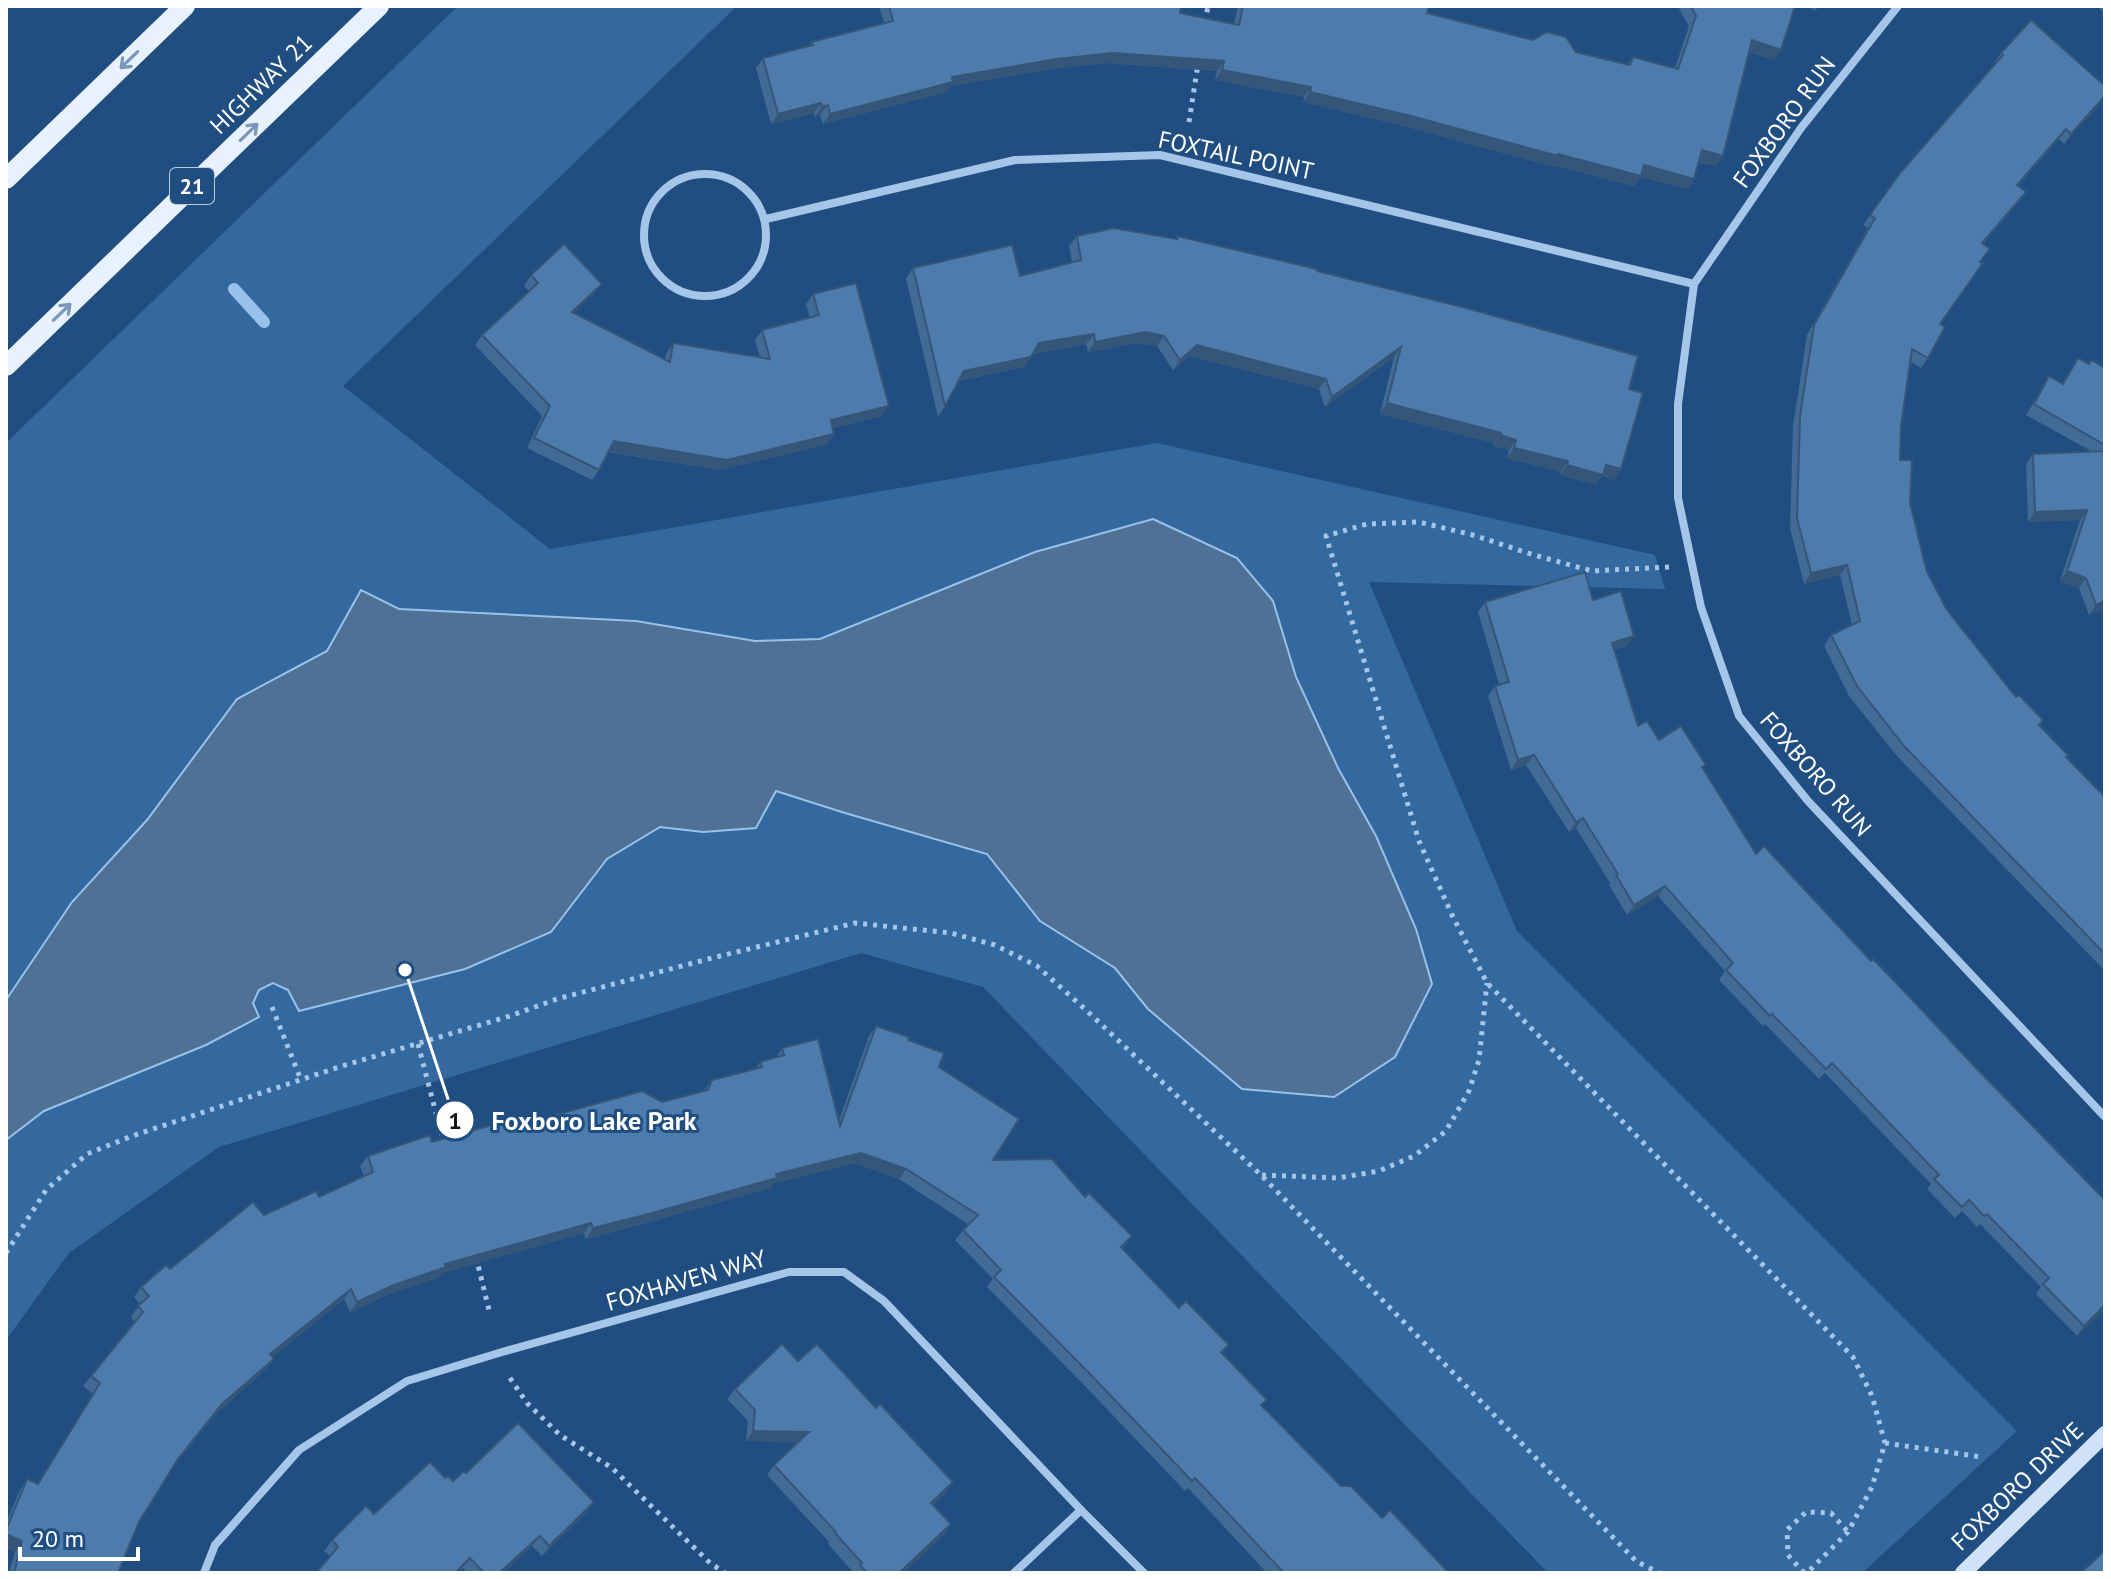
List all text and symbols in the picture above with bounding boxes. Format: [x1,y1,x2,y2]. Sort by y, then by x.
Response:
street label: HIGHWAY 21 [203,27,319,141]
one-way arrow [120,50,139,69]
street label: FOXBORO RUN [1726,50,1842,194]
one-way arrow [239,122,259,141]
street label: FOXTAIL POINT [1155,123,1317,187]
road number: 21 [170,168,214,204]
one-way arrow [52,303,71,322]
street label: FOXBORO RUN [1753,705,1879,843]
callout: Foxboro Lake Park [435,1095,713,1145]
text: Foxboro Lake Park [491,1104,697,1137]
text: 1 [448,1105,462,1136]
street label: FOXHAVEN WAY [602,1242,770,1318]
street label: FOXBORO DRIVE [1944,1415,2090,1557]
scale bar [20,1511,138,1561]
text: 20 m [32,1523,84,1554]

